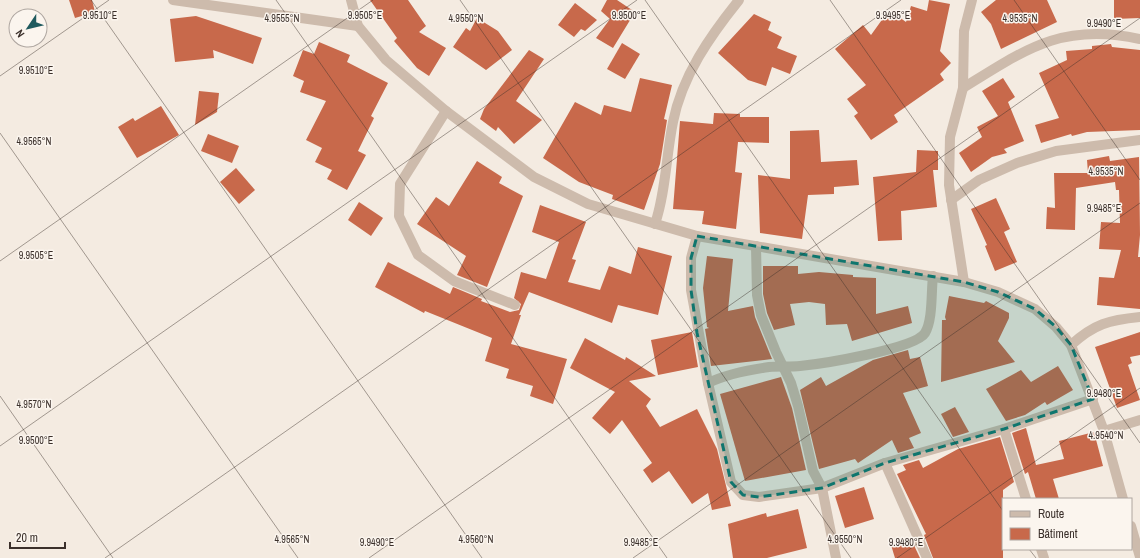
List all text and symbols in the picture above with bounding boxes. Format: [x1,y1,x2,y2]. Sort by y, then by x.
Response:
north arrow [8,8,48,48]
text: 9.9510°E [83,9,117,22]
text: 9.9505°E [348,9,382,22]
text: 9.9500°E [612,9,646,22]
text: 9.9495°E [876,9,910,22]
text: 4.9555°N [265,12,300,25]
text: 4.9550°N [449,12,484,25]
text: 4.9535°N [1003,12,1038,25]
text: 9.9490°E [1087,17,1121,30]
text: N [12,27,27,40]
text: 9.9510°E [19,64,53,77]
text: 4.9565°N [17,135,52,148]
text: 4.9535°N [1089,165,1124,178]
text: 9.9485°E [1087,202,1121,215]
text: 9.9505°E [19,249,53,262]
text: 9.9480°E [1087,387,1121,400]
text: 4.9570°N [17,398,52,411]
text: 4.9540°N [1089,429,1124,442]
text: 9.9500°E [19,434,53,447]
legend [1002,498,1132,550]
text: Route [1038,506,1064,522]
scale bar [10,524,65,550]
text: Bâtiment [1038,526,1078,542]
text: 20 m [16,530,38,546]
text: 4.9565°N [275,533,310,546]
text: 4.9560°N [459,533,494,546]
text: 4.9550°N [828,533,863,546]
text: 9.9490°E [360,536,394,549]
text: 9.9485°E [624,536,658,549]
text: 9.9480°E [889,536,923,549]

